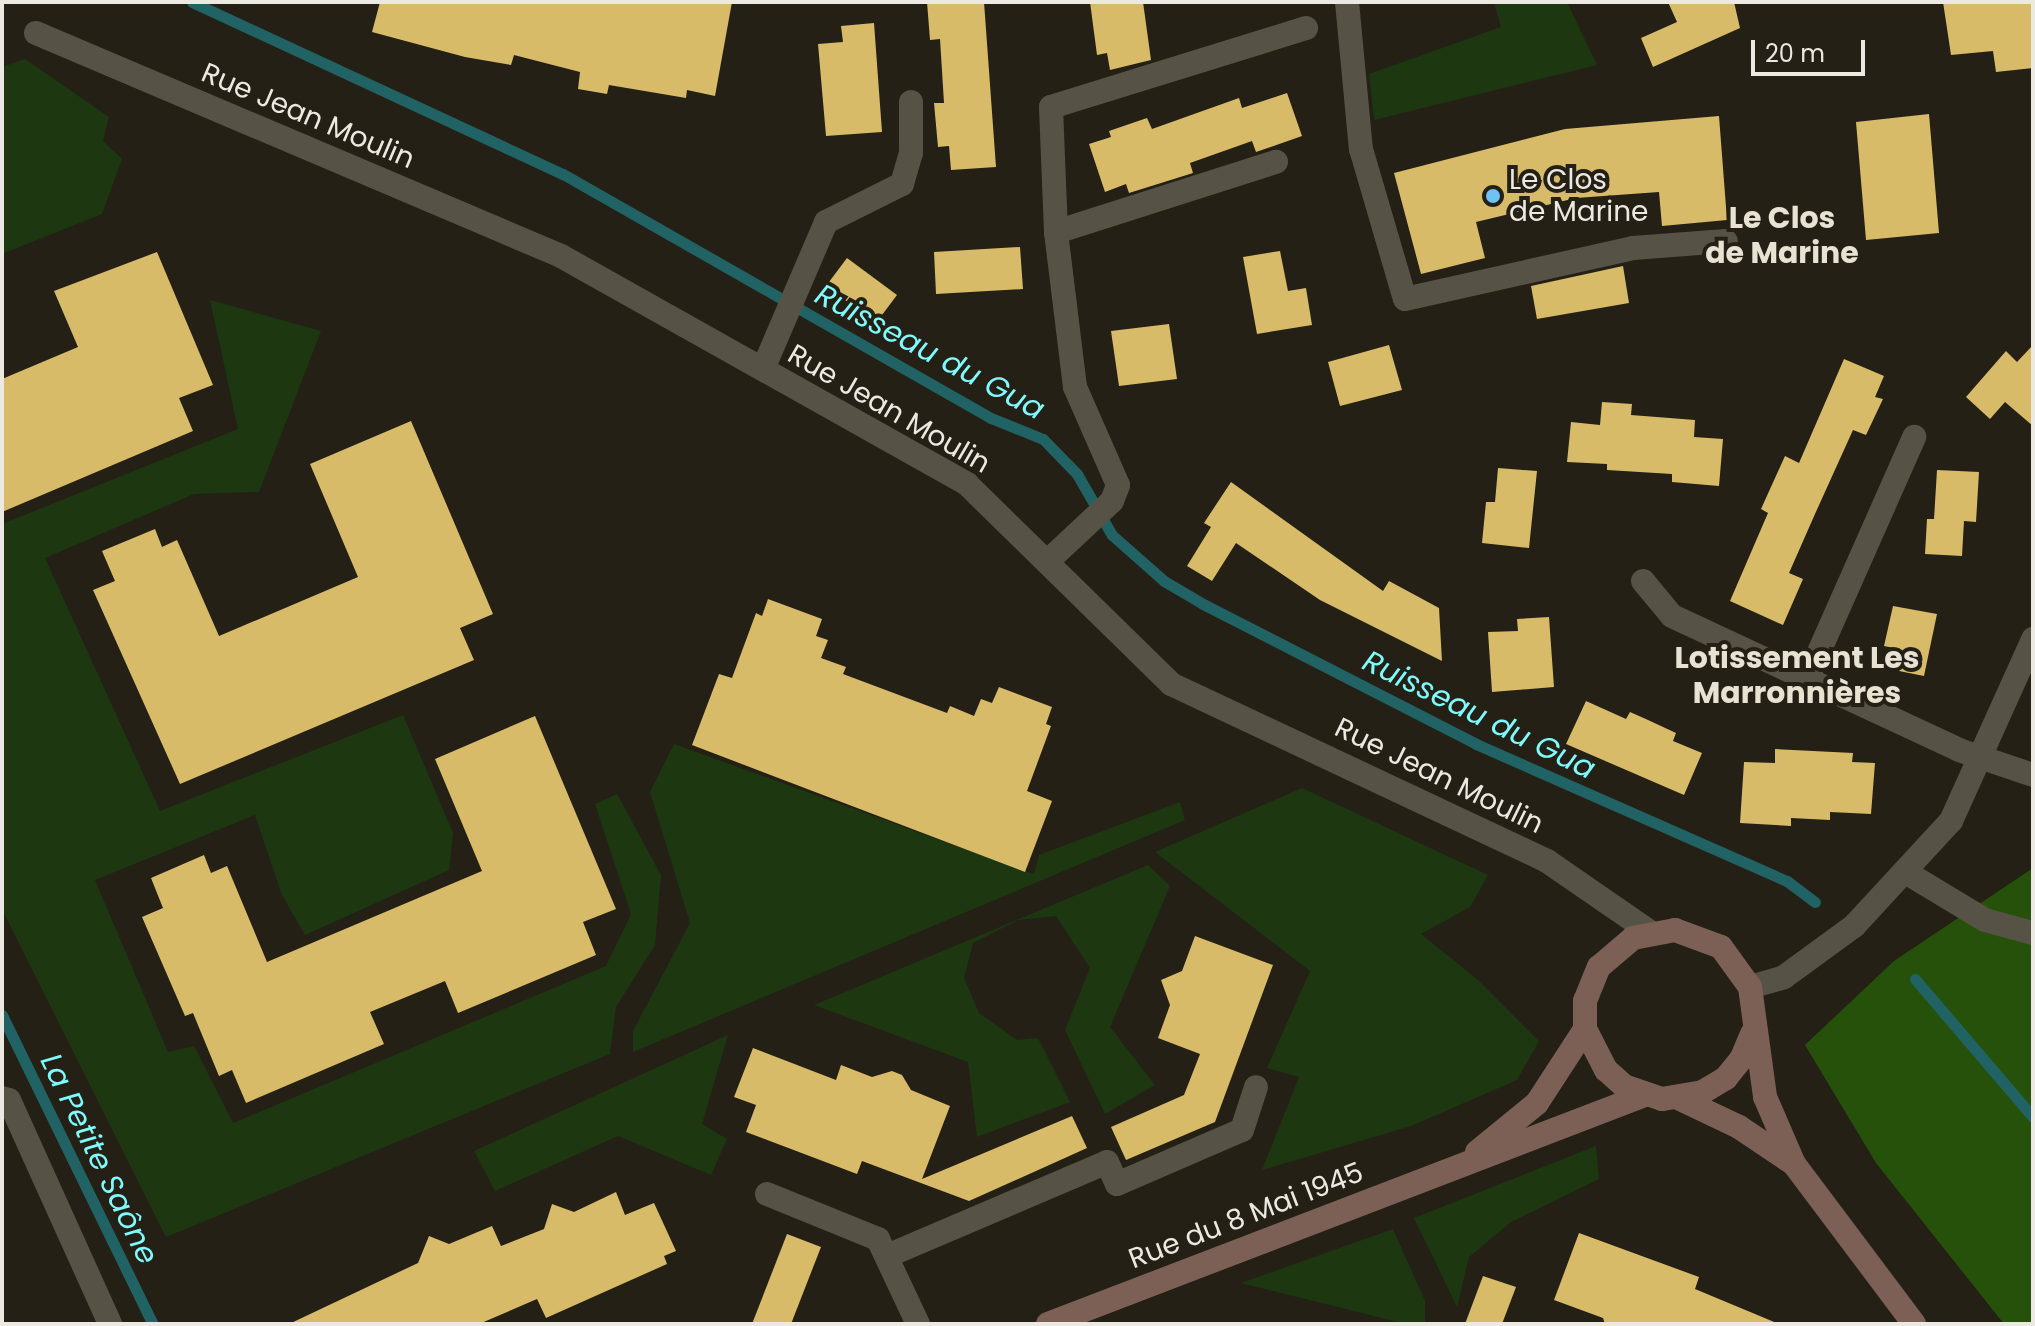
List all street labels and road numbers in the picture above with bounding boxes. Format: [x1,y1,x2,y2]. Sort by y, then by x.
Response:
street label: Rue Jean Moulin [197,56,419,176]
street label: Rue Jean Moulin [782,337,996,481]
street label: Rue Jean Moulin [1329,711,1549,841]
street label: Rue du 8 Mai 1945 [1124,1156,1368,1276]

